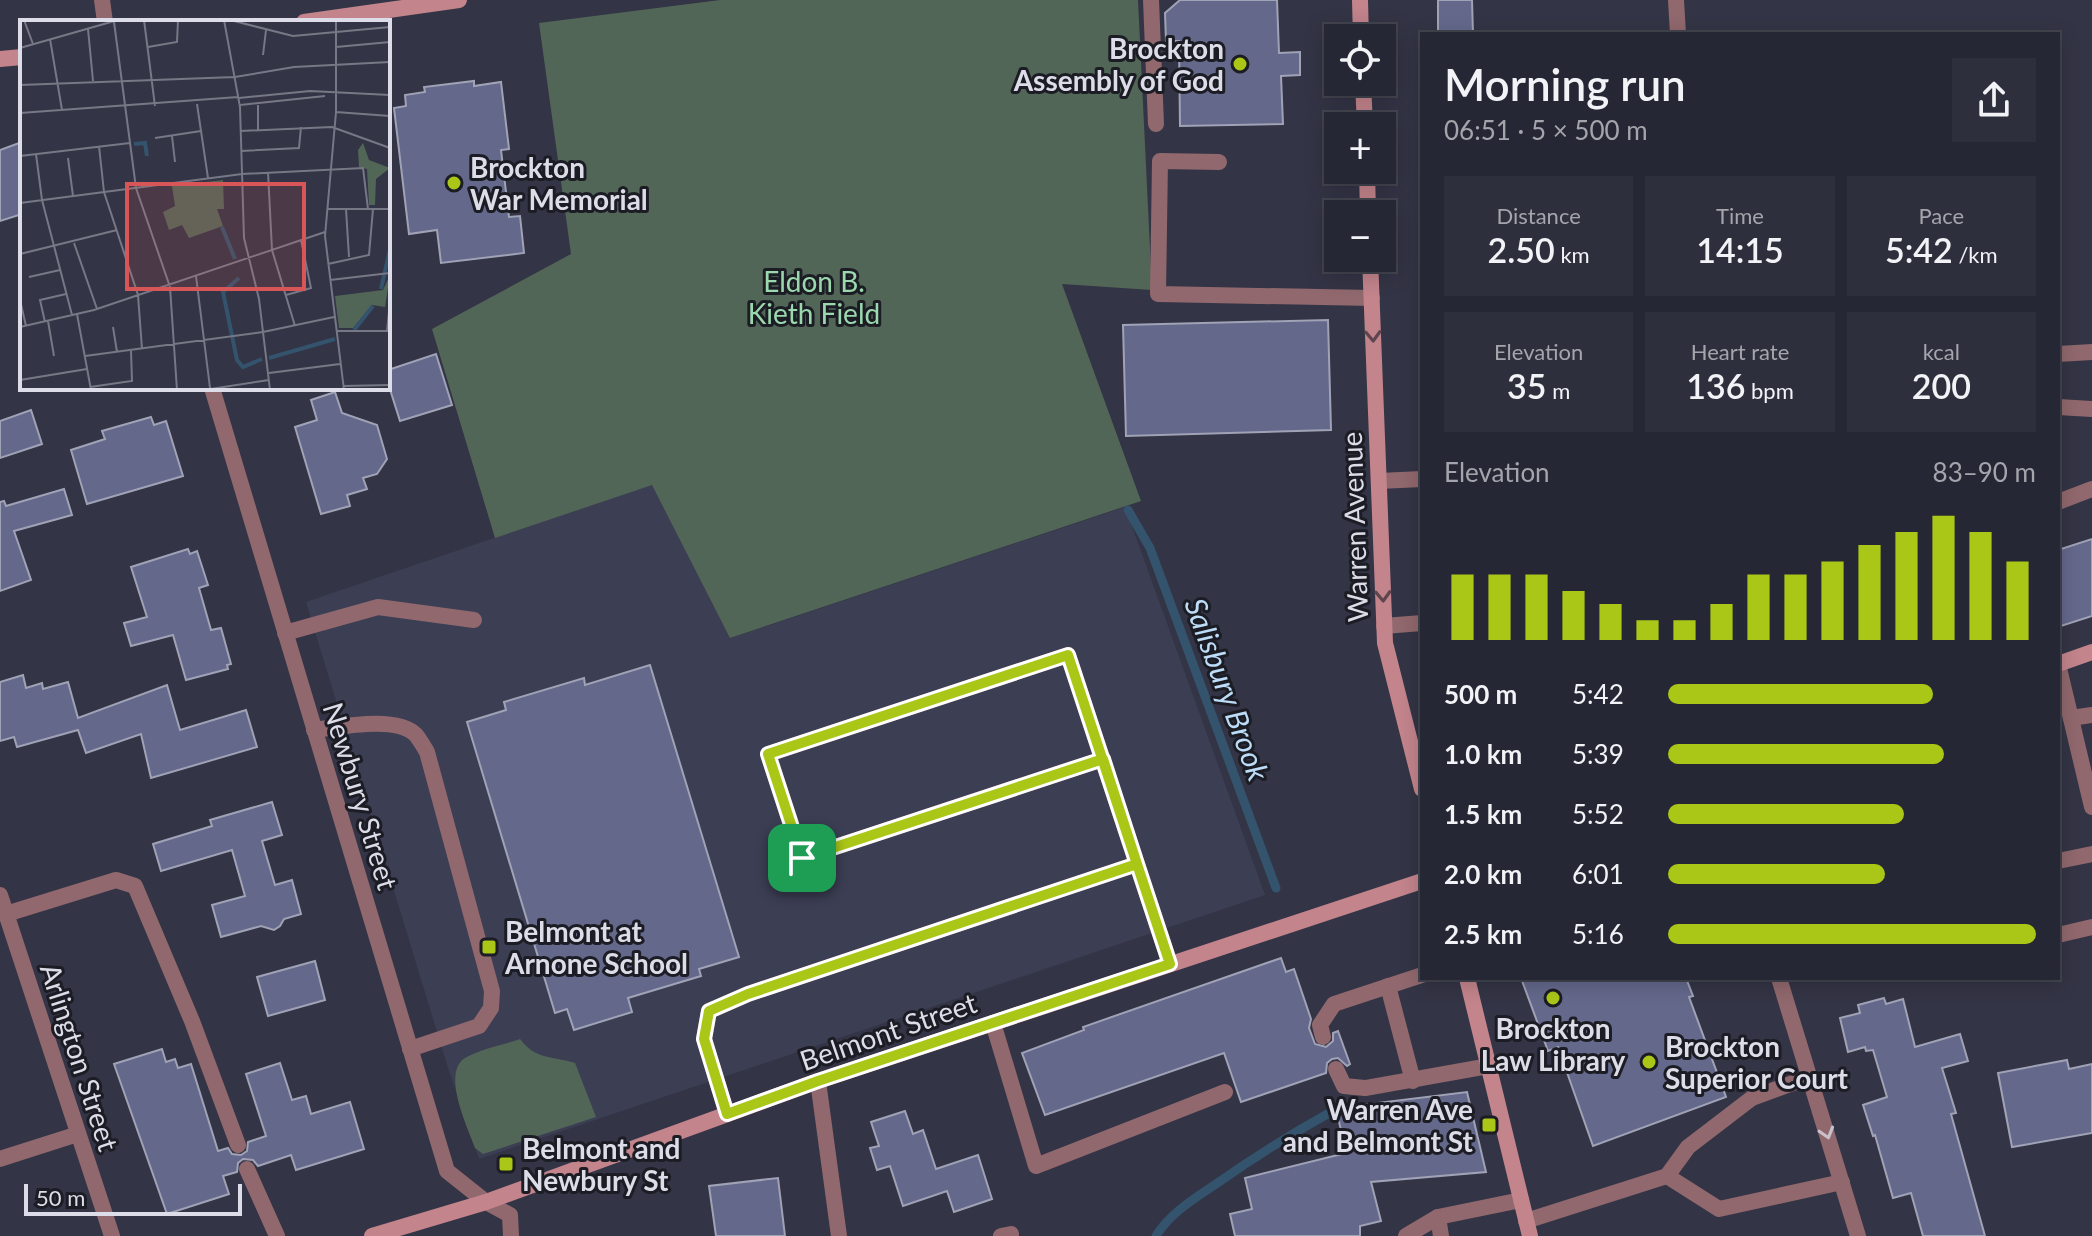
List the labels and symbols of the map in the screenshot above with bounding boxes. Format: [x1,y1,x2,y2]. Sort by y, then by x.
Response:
inset map [20,20,390,390]
place label: Brockton Assembly of God [1013,31,1224,97]
marker: Brockton Assembly of God [1231,55,1249,73]
place label: Brockton War Memorial [470,150,648,216]
marker: Brockton War Memorial [445,174,463,192]
park label: Eldon B. Kieth Field [748,264,880,330]
one-way arrow [1365,330,1382,343]
street label: Warren Avenue [1334,431,1374,623]
one-way arrow [1375,590,1392,603]
water label: Salisbury Brook [1178,593,1278,786]
street label: Newbury Street [316,698,406,894]
pin [768,824,836,892]
place label: Belmont at Arnone School [504,914,688,980]
marker: Belmont at Arnone School [480,938,498,956]
street label: Arlington Street [34,959,126,1155]
street label: Belmont Street [795,985,981,1077]
marker: Brockton Law Library [1544,989,1562,1007]
place label: Brockton Law Library [1481,1011,1626,1077]
place label: Brockton Superior Court [1665,1029,1849,1095]
marker: Brockton Superior Court [1640,1053,1658,1071]
place label: Warren Ave and Belmont St [1283,1092,1474,1158]
marker: Warren Ave and Belmont St [1480,1116,1498,1134]
one-way arrow [1818,1126,1834,1139]
place label: Belmont and Newbury St [522,1131,680,1197]
marker: Belmont and Newbury St [497,1155,515,1173]
scale bar [24,1180,242,1216]

